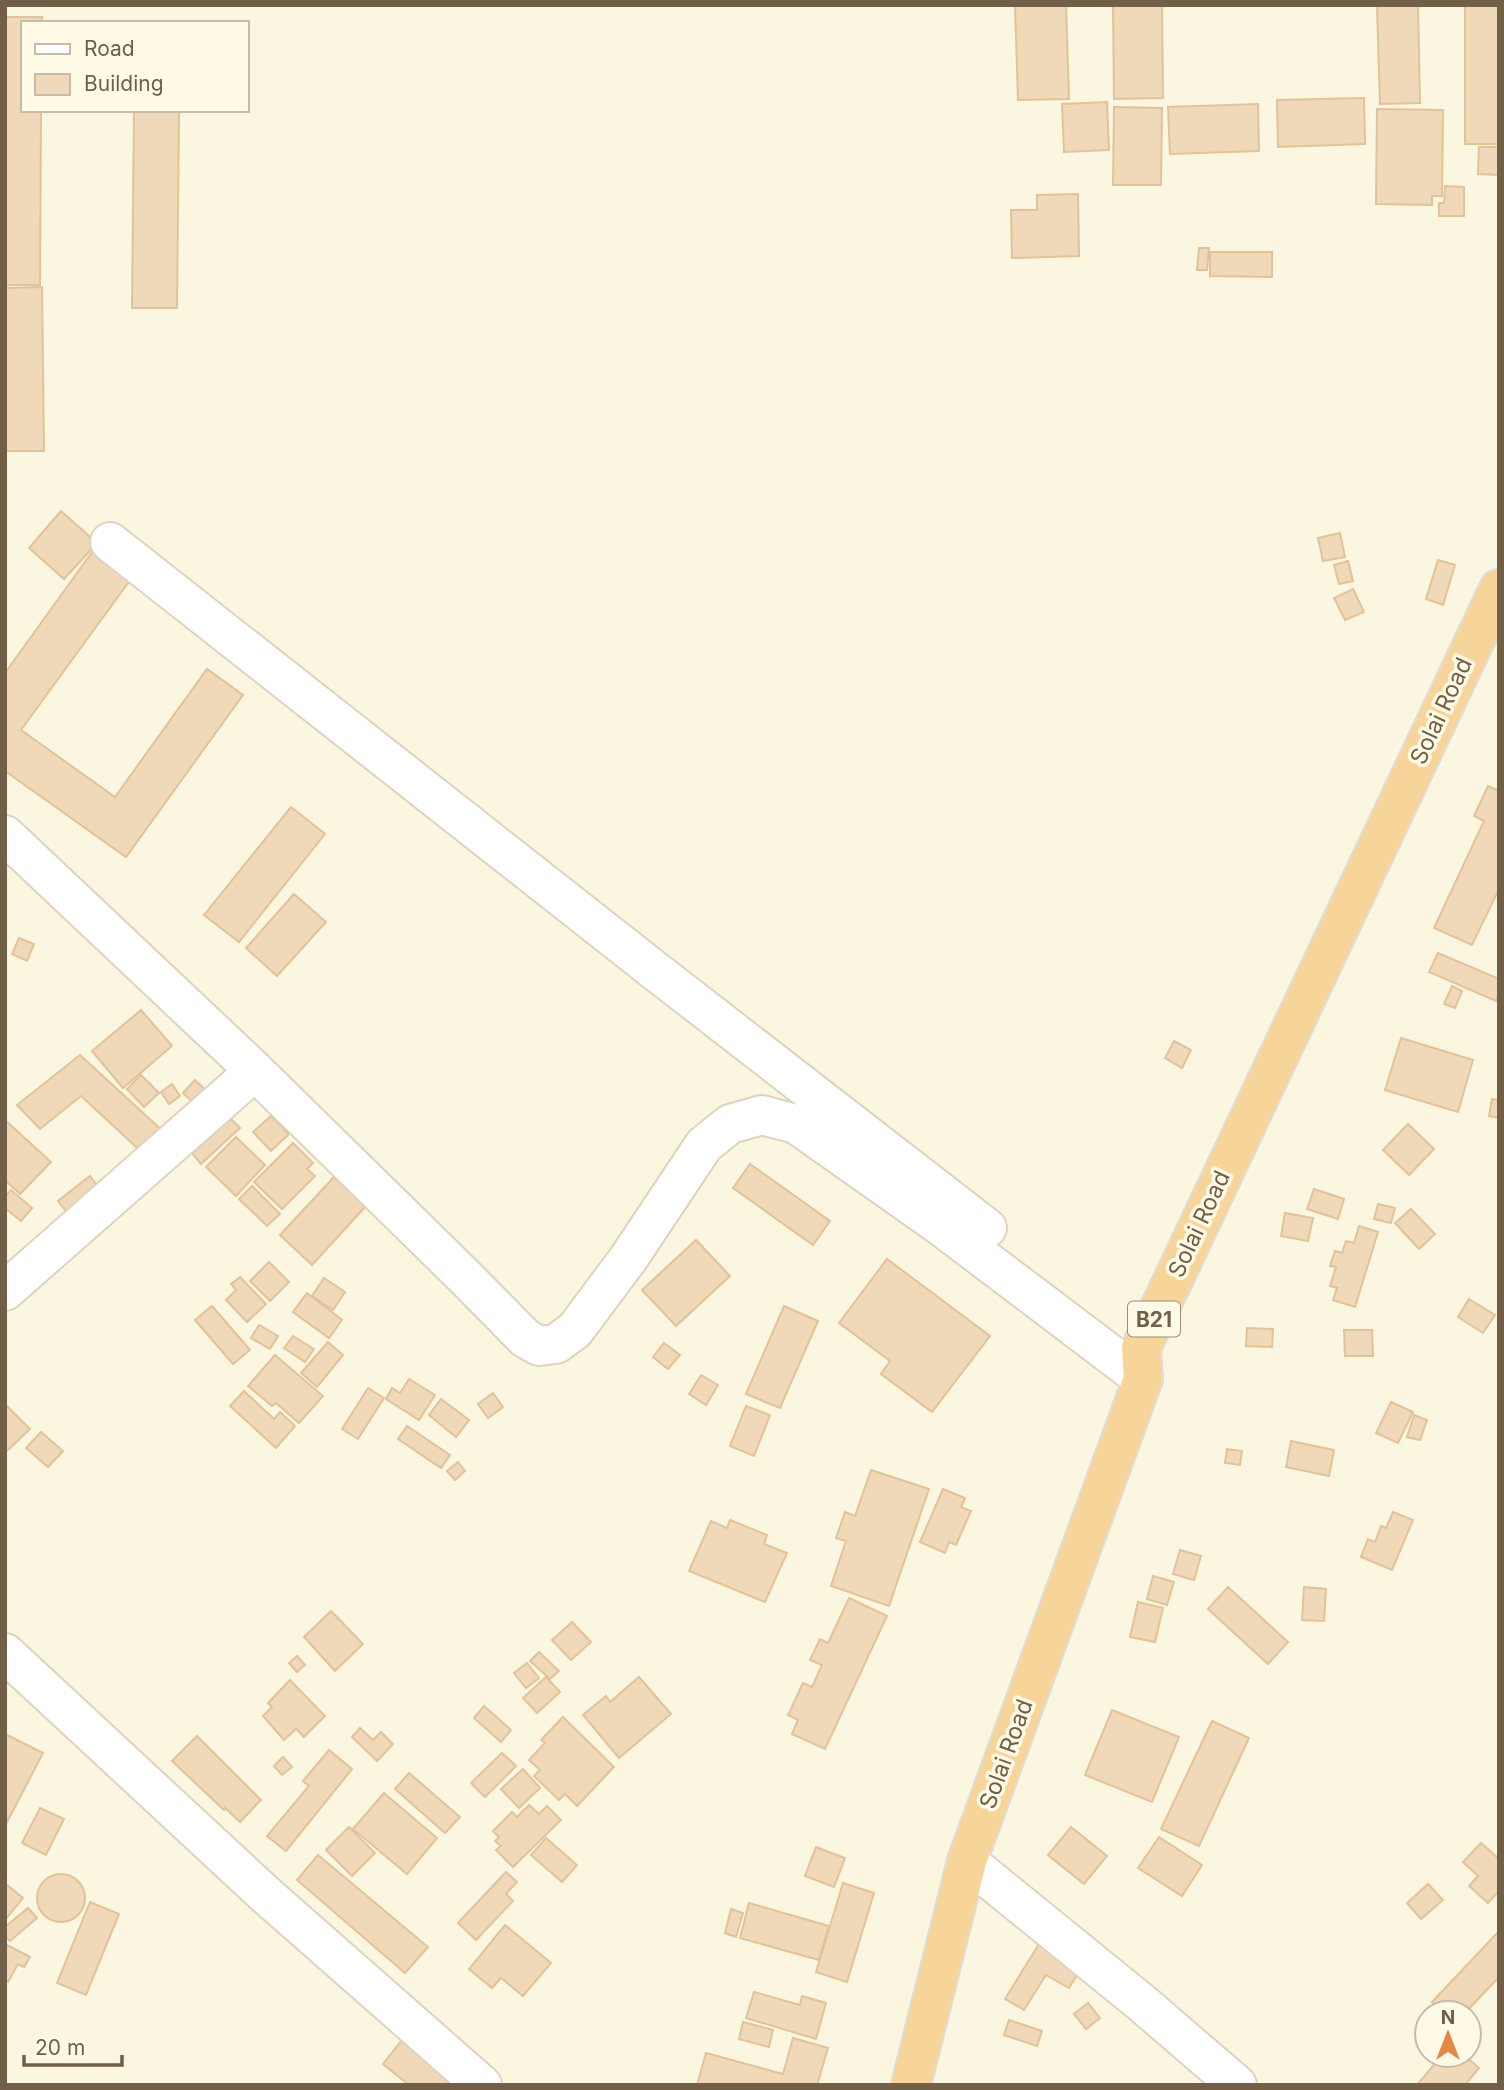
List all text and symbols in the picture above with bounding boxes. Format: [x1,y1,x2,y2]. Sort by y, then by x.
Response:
legend [21,21,248,112]
text: Road [84,36,135,61]
text: Building [84,71,164,96]
street label: Solai Road [1404,653,1478,769]
street label: Solai Road [1162,1166,1236,1282]
road number: B21 [1128,1302,1180,1336]
street label: Solai Road [973,1695,1039,1813]
north arrow [1413,1999,1483,2069]
text: N [1441,2006,1455,2029]
scale bar [24,2024,122,2068]
text: 20 m [35,2035,85,2060]

